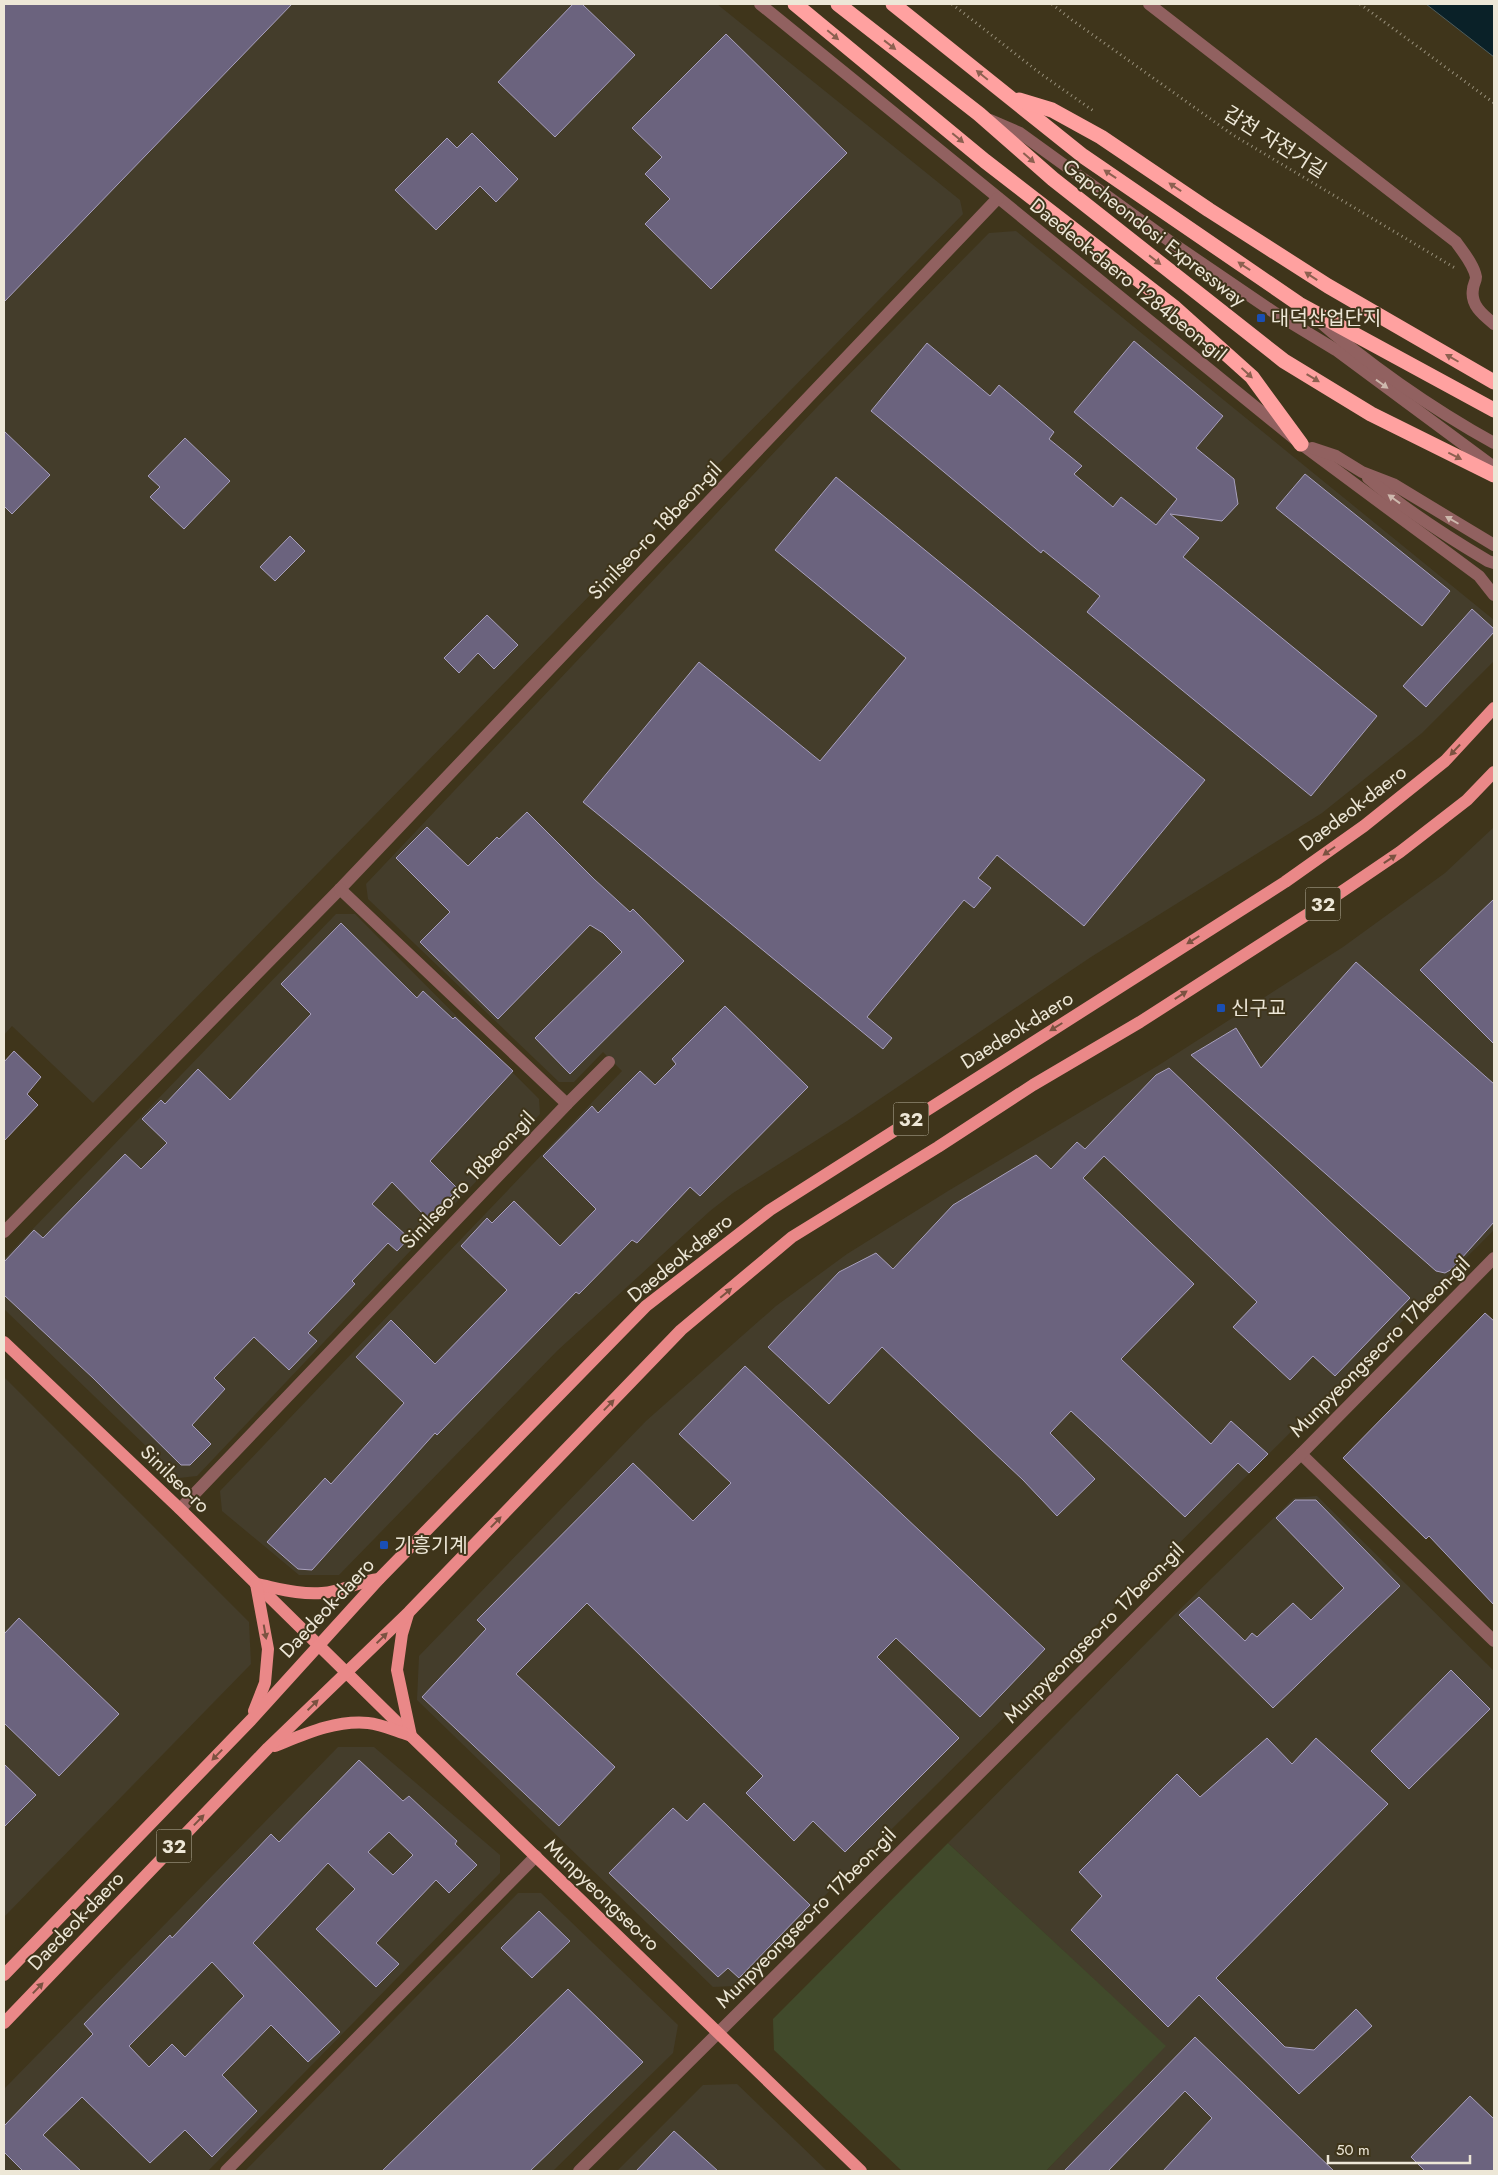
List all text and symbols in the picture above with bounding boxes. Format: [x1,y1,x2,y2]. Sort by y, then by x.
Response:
one-way arrow [826,29,839,40]
one-way arrow [883,39,896,50]
one-way arrow [976,69,989,80]
street label: 갑천 자전거길 [1218,99,1332,185]
one-way arrow [951,133,964,144]
one-way arrow [1022,152,1034,164]
street label: Gapcheondosi Expressway [1056,152,1252,314]
one-way arrow [1103,169,1117,179]
one-way arrow [1168,183,1182,192]
street label: Daedeok-daero 1284beon-gil [1024,192,1232,368]
one-way arrow [1148,254,1161,265]
one-way arrow [1237,261,1251,271]
one-way arrow [1305,271,1318,281]
place label: 대덕산업단지 [1271,304,1381,333]
marker: 대덕산업단지 [1255,312,1267,324]
one-way arrow [1445,353,1459,362]
one-way arrow [1241,367,1253,379]
one-way arrow [1306,374,1319,383]
one-way arrow [1376,379,1389,389]
one-way arrow [1448,452,1462,460]
street label: Sinilseo-ro 18beon-gil [581,456,729,606]
one-way arrow [1388,494,1401,505]
one-way arrow [1445,516,1460,524]
one-way arrow [1449,743,1461,755]
street label: Daedeok-daero [1293,758,1413,858]
one-way arrow [1322,846,1336,856]
one-way arrow [1383,854,1397,863]
road number: 32 [1306,888,1340,921]
one-way arrow [1186,936,1200,945]
street label: Daedeok-daero [955,984,1079,1076]
one-way arrow [1174,991,1187,1000]
place label: 신구교 [1231,994,1286,1023]
marker: 신구교 [1215,1002,1227,1014]
one-way arrow [1049,1023,1062,1032]
road number: 32 [894,1102,928,1136]
street label: Sinilseo-ro 18beon-gil [394,1105,542,1255]
street label: Daedeok-daero [621,1206,739,1310]
street label: Munpyeongseo-ro 17beon-gil [1283,1250,1477,1444]
one-way arrow [719,1287,732,1298]
one-way arrow [603,1399,615,1411]
street label: Sinilseo-ro [133,1438,217,1520]
one-way arrow [490,1516,502,1528]
place label: 기흥기계 [394,1531,468,1560]
street label: Munpyeongseo-ro 17beon-gil [997,1536,1191,1730]
marker: 기흥기계 [378,1539,390,1551]
street label: Daedeok-daero [273,1551,381,1665]
one-way arrow [261,1625,269,1641]
one-way arrow [375,1632,387,1644]
one-way arrow [307,1699,319,1711]
one-way arrow [211,1749,223,1761]
one-way arrow [193,1815,205,1827]
street label: Munpyeongseo-ro 17beon-gil [709,1821,903,2015]
road number: 32 [156,1830,192,1862]
street label: Munpyeongseo-ro [538,1832,666,1958]
street label: Daedeok-daero [21,1865,131,1977]
one-way arrow [31,1982,43,1994]
scale bar [1328,2132,1470,2164]
text: 50 m [1336,2139,1370,2161]

